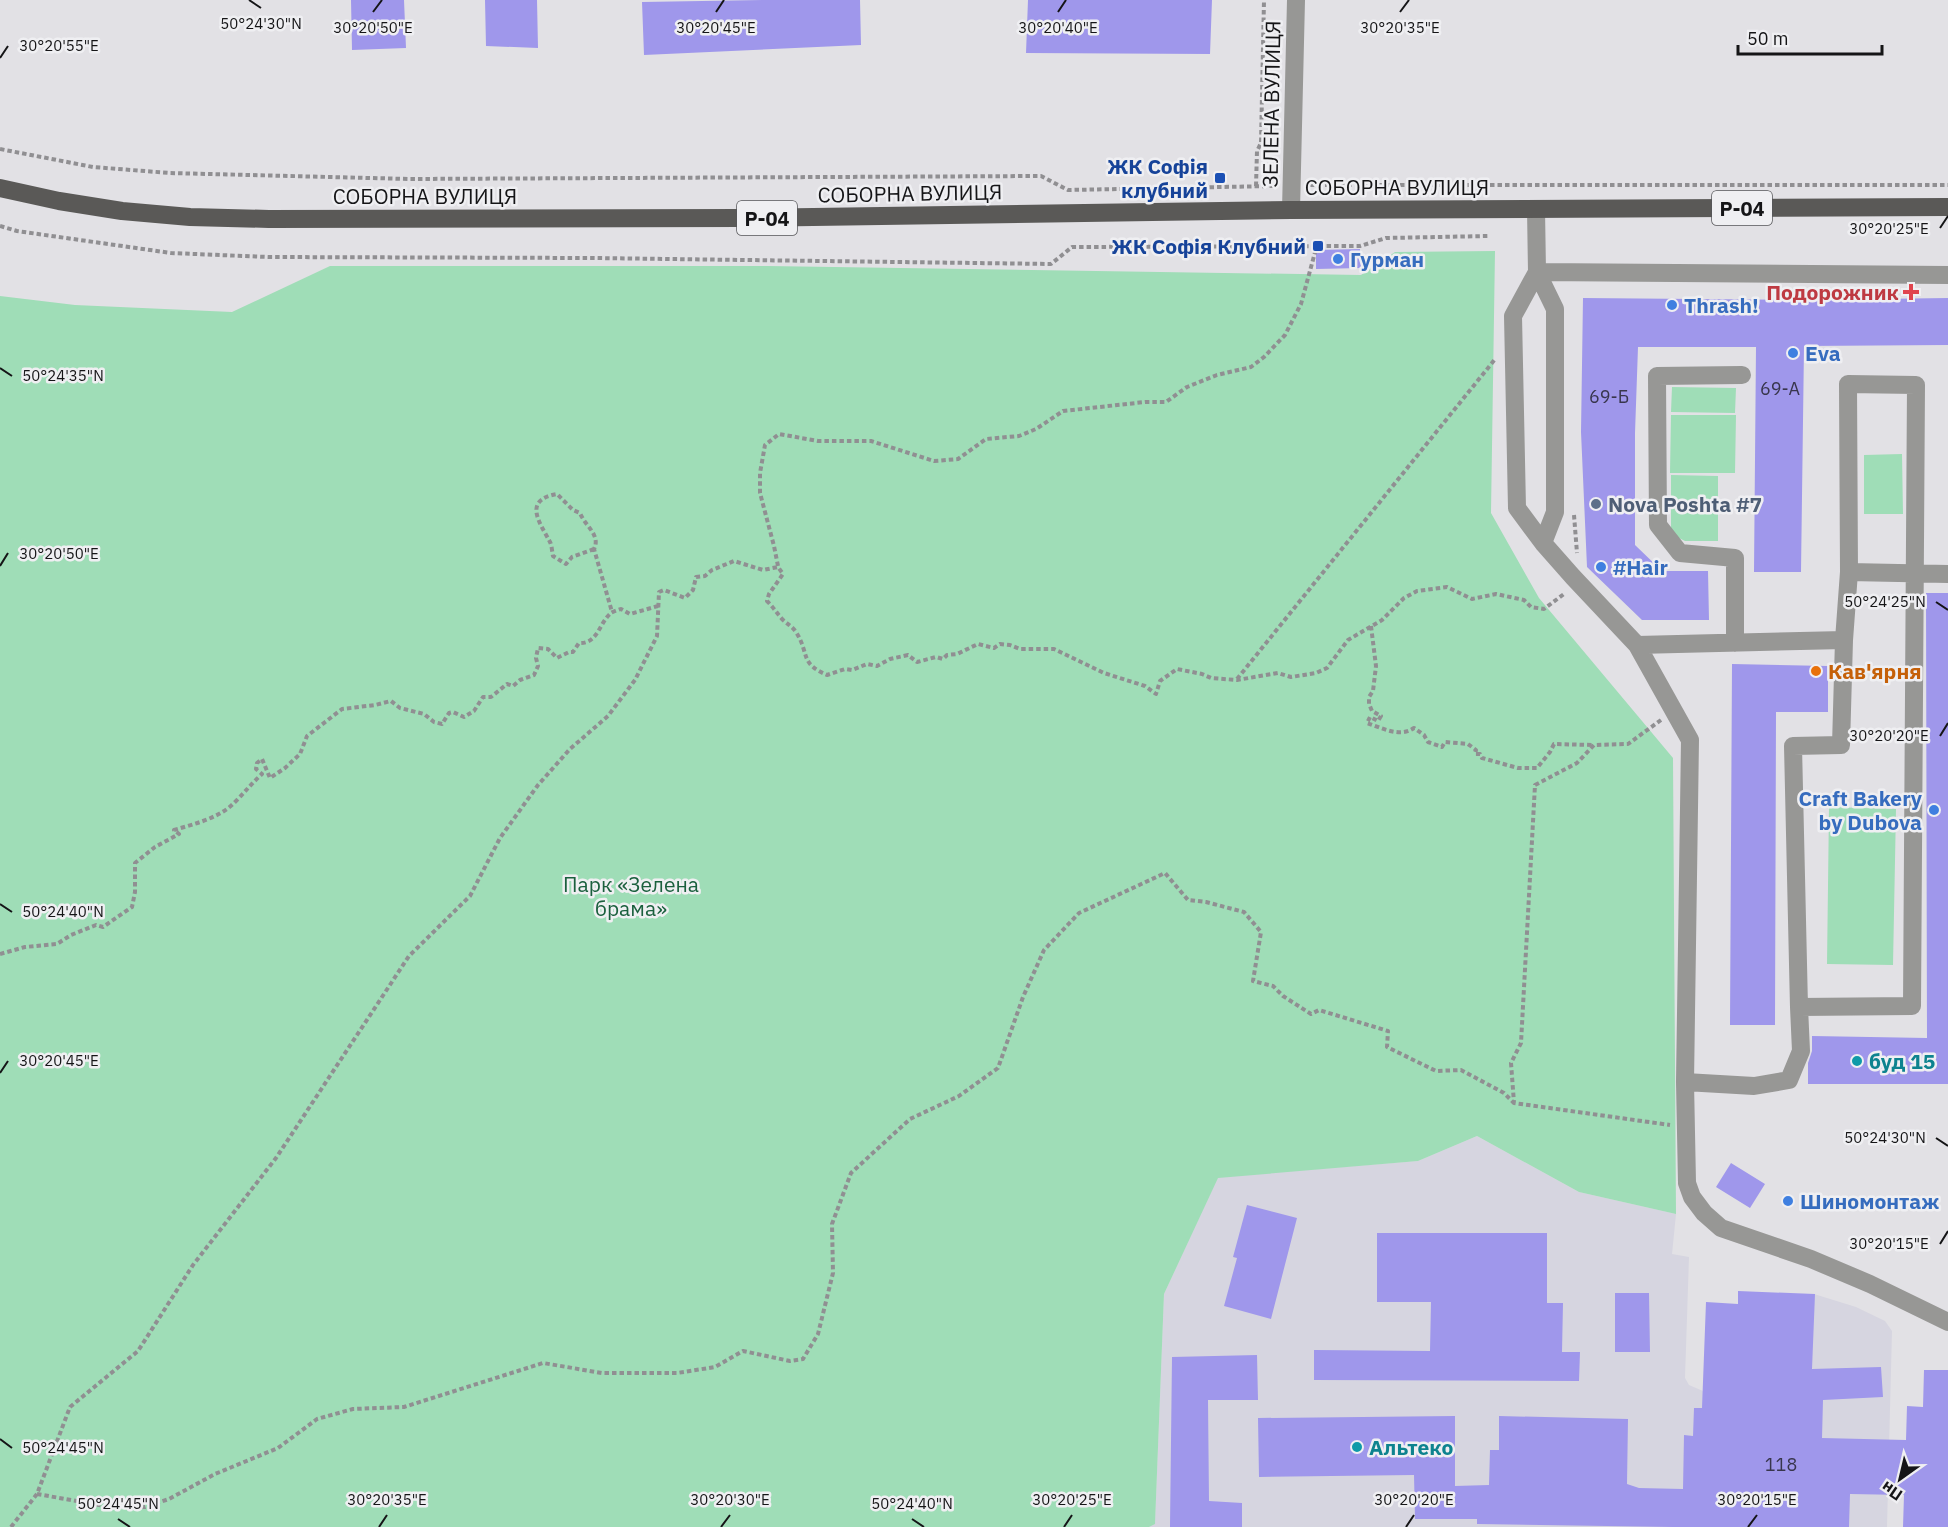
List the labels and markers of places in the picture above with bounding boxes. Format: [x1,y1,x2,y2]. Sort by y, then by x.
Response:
place label: ЖК Софія клубний [1107,152,1208,204]
marker: ЖК Софія клубний [1213,171,1227,185]
place label: ЖК Софія Клубний [1112,232,1306,260]
marker: ЖК Софія Клубний [1311,239,1325,253]
place label: Гурман [1350,245,1424,273]
marker: Гурман [1331,252,1345,266]
place label: Подорожник [1766,278,1899,306]
marker: Подорожник [1904,285,1918,299]
place label: Thrash! [1684,291,1759,319]
marker: Thrash! [1665,298,1679,312]
place label: Eva [1805,339,1841,367]
marker: Eva [1786,346,1800,360]
place label: Nova Poshta #7 [1608,490,1762,518]
marker: Nova Poshta #7 [1589,497,1603,511]
place label: #Hair [1613,553,1668,581]
marker: #Hair [1594,560,1608,574]
place label: Кав'ярня [1828,657,1922,685]
marker: Кав'ярня [1809,664,1823,678]
place label: Craft Bakery by Dubova [1798,784,1923,836]
marker: Craft Bakery by Dubova [1927,803,1941,817]
place label: буд 15 [1869,1047,1935,1075]
marker: буд 15 [1850,1054,1864,1068]
place label: Шиномонтаж [1800,1187,1939,1215]
marker: Шиномонтаж [1781,1194,1795,1208]
place label: Альтеко [1369,1433,1453,1461]
marker: Альтеко [1350,1440,1364,1454]

